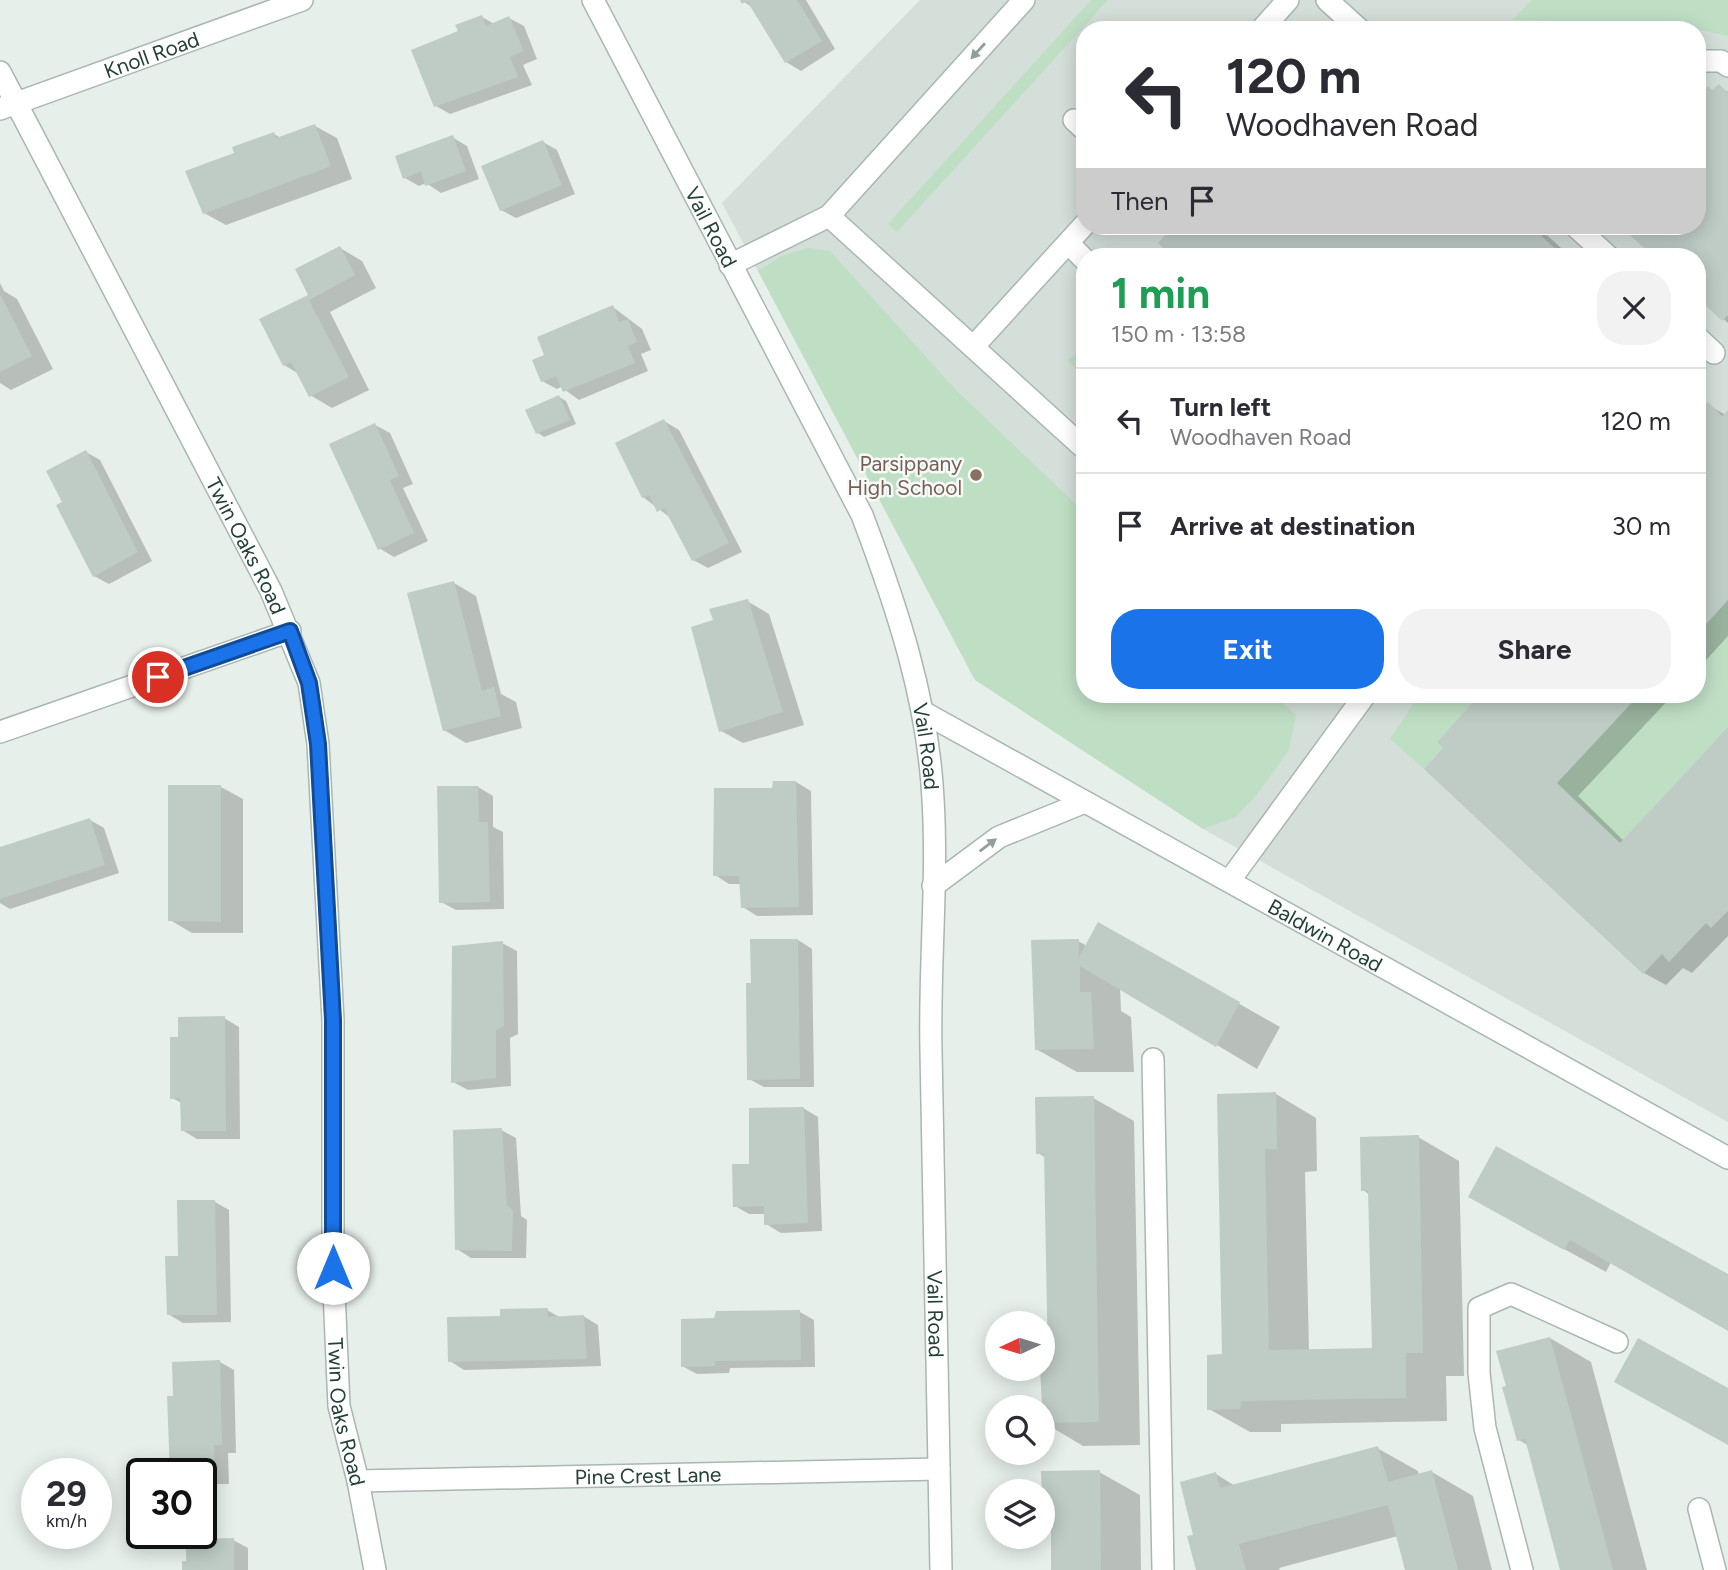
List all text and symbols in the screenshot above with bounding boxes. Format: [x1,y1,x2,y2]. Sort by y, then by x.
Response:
street label: Knoll Road [100,26,202,83]
one-way arrow [970,42,986,60]
text: 120 m [1226,46,1361,105]
icon: left [1111,49,1202,140]
text: Woodhaven Road [1226,106,1478,144]
street label: Vail Road [680,182,743,271]
icon: arrive [1183,182,1221,220]
text: Then [1111,185,1169,217]
text: 1 min [1111,268,1210,319]
button: close [1597,271,1671,345]
text: 150 m · 13:58 [1111,320,1246,348]
text: Turn left [1170,391,1271,423]
icon: left [1111,402,1149,440]
text: 120 m [1601,405,1671,437]
text: Woodhaven Road [1170,423,1351,451]
place label: Parsippany High School [847,451,962,500]
marker: Parsippany High School [968,467,984,483]
street label: Twin Oaks Road [201,473,292,618]
icon: arrive [1111,507,1149,545]
text: Arrive at destination [1170,510,1415,542]
text: 30 m [1612,510,1671,542]
button: Exit [1111,609,1384,689]
button: Share [1398,609,1671,689]
pin [128,647,188,707]
icon: arrive [139,658,177,696]
street label: Vail Road [908,701,945,791]
one-way arrow [979,838,997,852]
street label: Baldwin Road [1264,893,1387,977]
position arrow [296,1231,370,1305]
street label: Vail Road [923,1270,949,1358]
north arrow [985,1311,1055,1381]
map controls [985,1311,1055,1549]
street label: Twin Oaks Road [324,1337,371,1488]
button: search [985,1395,1055,1465]
speed limit sign: 30 [126,1458,217,1549]
street label: Pine Crest Lane [574,1461,722,1489]
text: 29 [46,1473,87,1515]
button: layers [985,1479,1055,1549]
text: km/h [46,1510,87,1532]

